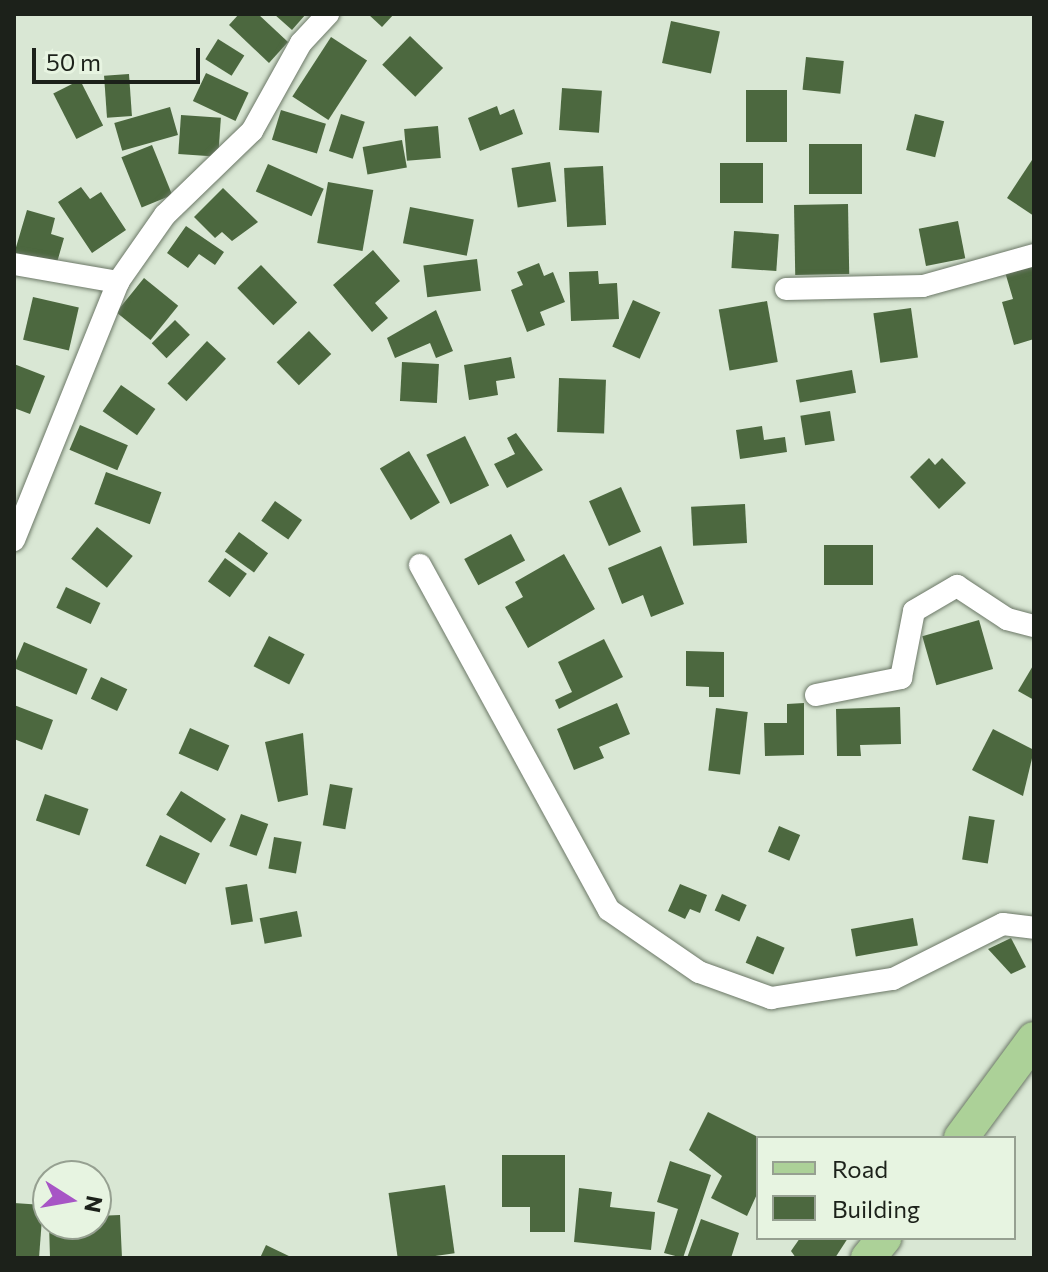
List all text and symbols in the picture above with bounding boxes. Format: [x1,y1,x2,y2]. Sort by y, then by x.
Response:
scale bar [36,32,204,82]
text: 50 m [46,47,101,76]
legend [756,1136,1016,1240]
text: Road [832,1154,888,1183]
north arrow [32,1160,112,1240]
text: N [79,1194,109,1215]
text: Building [832,1194,920,1223]

